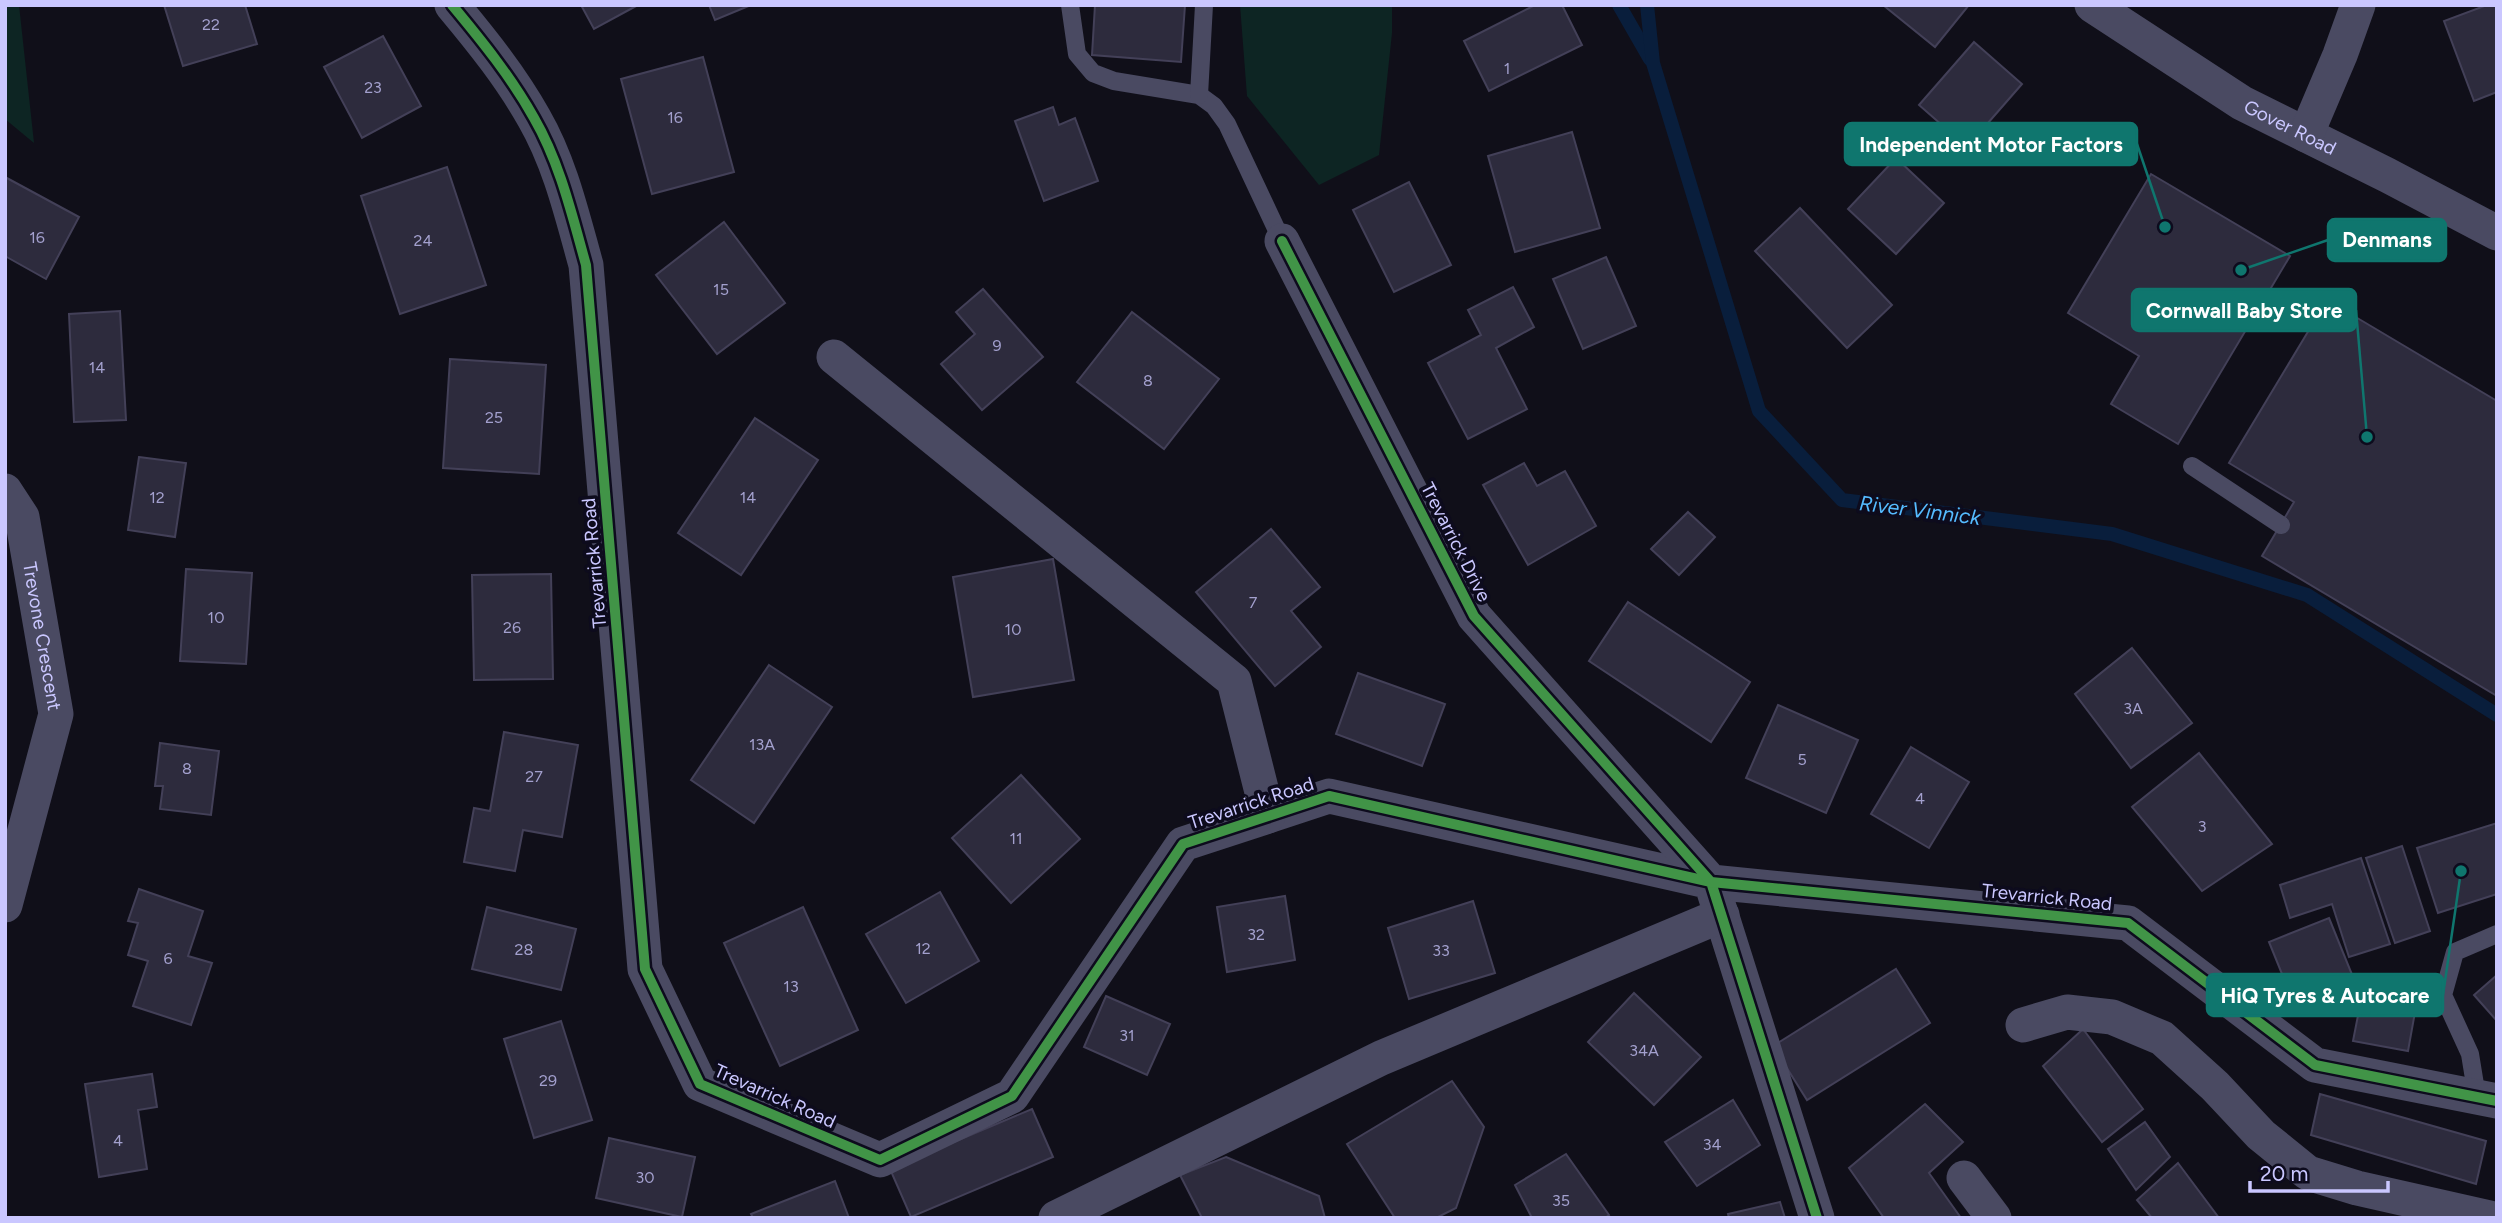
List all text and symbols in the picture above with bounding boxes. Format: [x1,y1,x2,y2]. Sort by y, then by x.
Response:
house number: 22 [202,15,220,34]
house number: 1 [1504,59,1510,78]
house number: 23 [364,78,382,97]
street label: Gover Road [2240,94,2340,160]
house number: 16 [667,108,683,127]
callout: Independent Motor Factors [1845,123,2137,165]
text: Independent Motor Factors [1859,132,2123,157]
callout: Denmans [2328,219,2446,261]
text: Denmans [2342,227,2432,252]
house number: 16 [29,228,45,247]
house number: 24 [414,231,432,250]
house number: 15 [713,280,729,299]
callout: Cornwall Baby Store [2132,289,2356,331]
text: Cornwall Baby Store [2146,298,2343,323]
house number: 9 [992,336,1002,355]
house number: 14 [89,358,105,377]
house number: 8 [1143,371,1153,390]
house number: 25 [485,408,503,427]
street label: Trevarrick Drive [1416,478,1496,606]
house number: 12 [149,488,165,507]
house number: 14 [740,488,756,507]
water label: River Vinnick [1858,490,1983,530]
street label: Trevarrick Road [577,497,611,629]
street label: Trevone Crescent [18,560,67,712]
house number: 7 [1249,593,1258,612]
house number: 10 [208,608,224,627]
house number: 26 [503,618,521,637]
house number: 10 [1005,620,1021,639]
house number: 3A [2123,699,2143,718]
house number: 13A [749,735,775,754]
house number: 5 [1797,750,1807,769]
house number: 8 [182,759,192,778]
house number: 27 [525,767,543,786]
street label: Trevarrick Road [1185,772,1317,834]
house number: 4 [1915,789,1925,808]
house number: 3 [2198,817,2206,836]
house number: 11 [1009,829,1023,848]
street label: Trevarrick Road [1981,879,2113,915]
house number: 32 [1247,925,1265,944]
house number: 12 [915,939,931,958]
house number: 28 [515,940,533,959]
house number: 33 [1432,941,1450,960]
house number: 6 [163,949,173,968]
callout: HiQ Tyres & Autocare [2207,974,2443,1016]
house number: 13 [783,977,799,996]
text: HiQ Tyres & Autocare [2221,983,2430,1008]
house number: 31 [1119,1026,1135,1045]
house number: 34A [1629,1041,1659,1060]
street label: Trevarrick Road [711,1059,839,1133]
house number: 29 [539,1071,557,1090]
house number: 4 [113,1131,123,1150]
house number: 34 [1703,1135,1721,1154]
scale bar [2250,1150,2388,1194]
text: 20 m [2260,1161,2308,1186]
house number: 30 [636,1168,654,1187]
house number: 35 [1552,1191,1570,1210]

